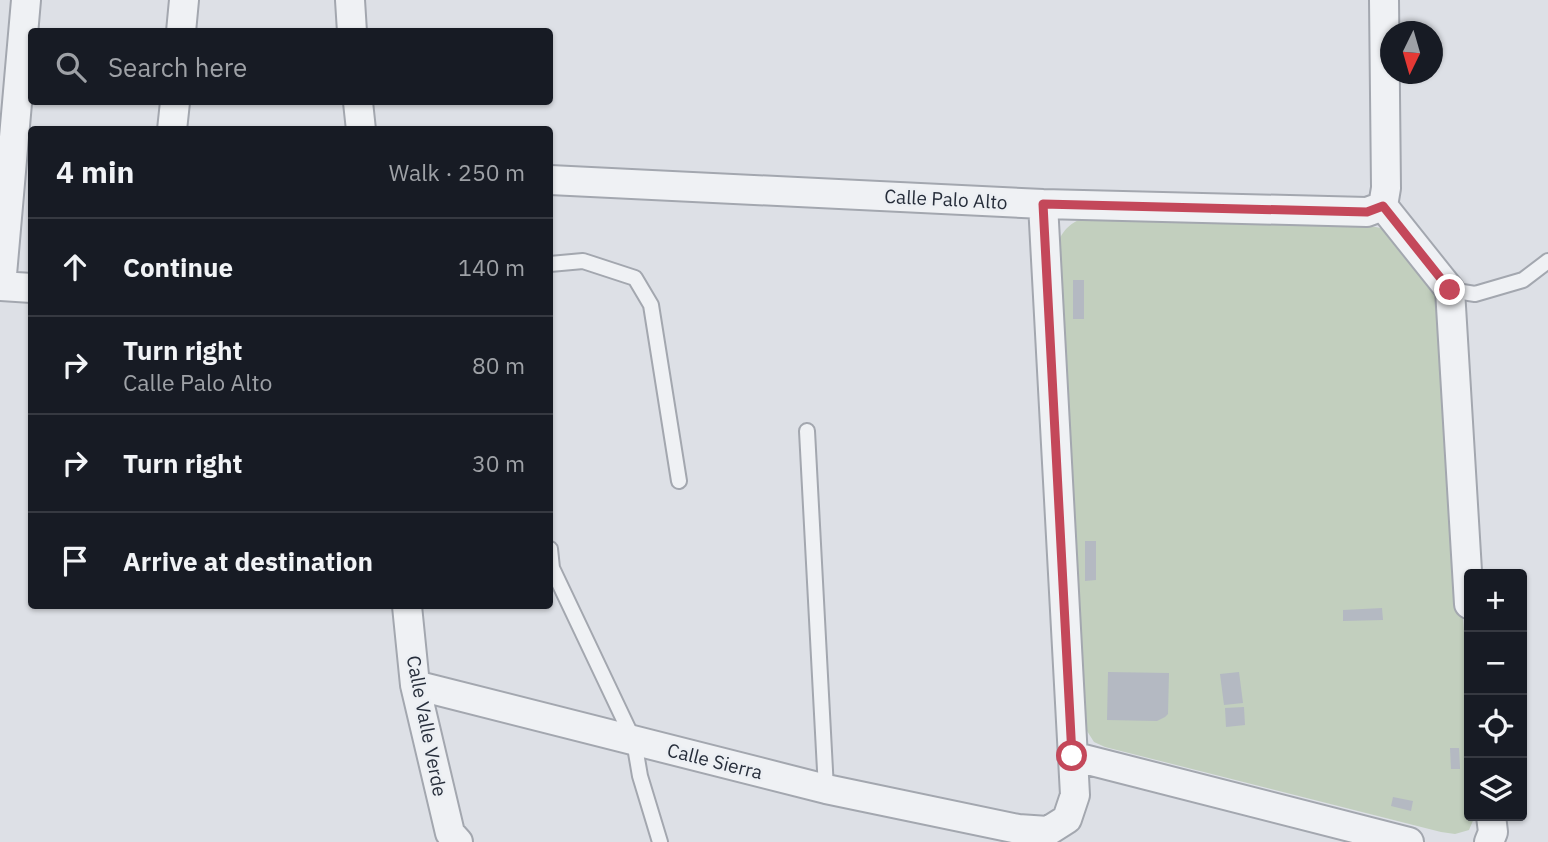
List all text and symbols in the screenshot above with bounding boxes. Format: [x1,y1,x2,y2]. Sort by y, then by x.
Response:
north arrow [1380,21,1443,84]
search box [28,28,553,105]
icon: search [52,48,90,86]
text: Search here [108,50,247,84]
text: 4 min [56,152,134,191]
text: Walk · 250 m [389,157,525,187]
street label: Calle Palo Alto [884,184,1008,214]
icon: ahead [56,248,94,286]
text: Continue [123,250,233,284]
text: 140 m [458,252,525,282]
route end [1434,274,1465,305]
text: Turn right [123,333,242,367]
icon: right [56,346,94,384]
text: 80 m [472,350,525,380]
text: Calle Palo Alto [123,367,272,397]
icon: right [56,444,94,482]
text: Turn right [123,446,242,480]
text: 30 m [472,448,525,478]
icon: arrive [56,542,94,580]
text: Arrive at destination [123,544,373,578]
map controls [1464,569,1527,821]
button: + [1464,569,1527,632]
button: − [1464,632,1527,695]
street label: Calle Valle Verde [402,653,452,799]
button: locate [1464,695,1527,758]
street label: Calle Sierra [665,738,765,784]
route start [1056,740,1087,771]
button: layers [1464,758,1527,821]

